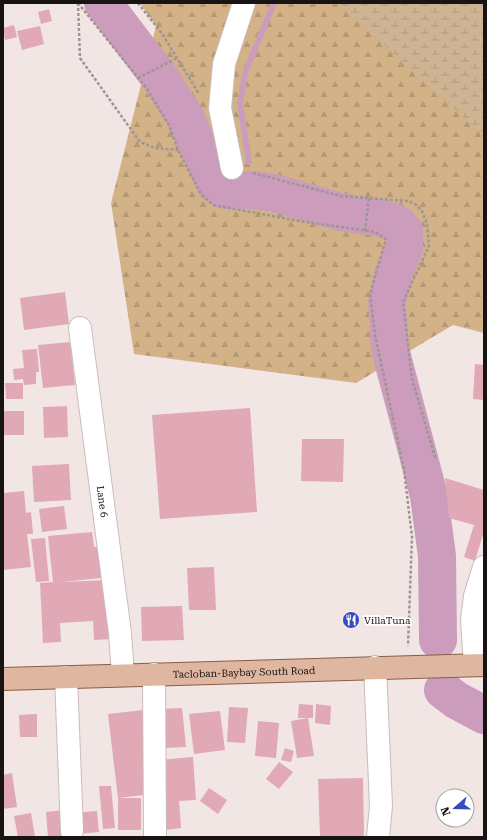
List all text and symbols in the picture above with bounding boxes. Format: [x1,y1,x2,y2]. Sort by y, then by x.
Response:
street label: Lane 6 [95,485,110,518]
restaurant icon: VillaTuna [341,610,361,630]
place label: VillaTuna [364,615,411,626]
street label: Tacloban-Baybay South Road [172,665,316,680]
north arrow [435,788,475,828]
text: N [438,805,454,817]

